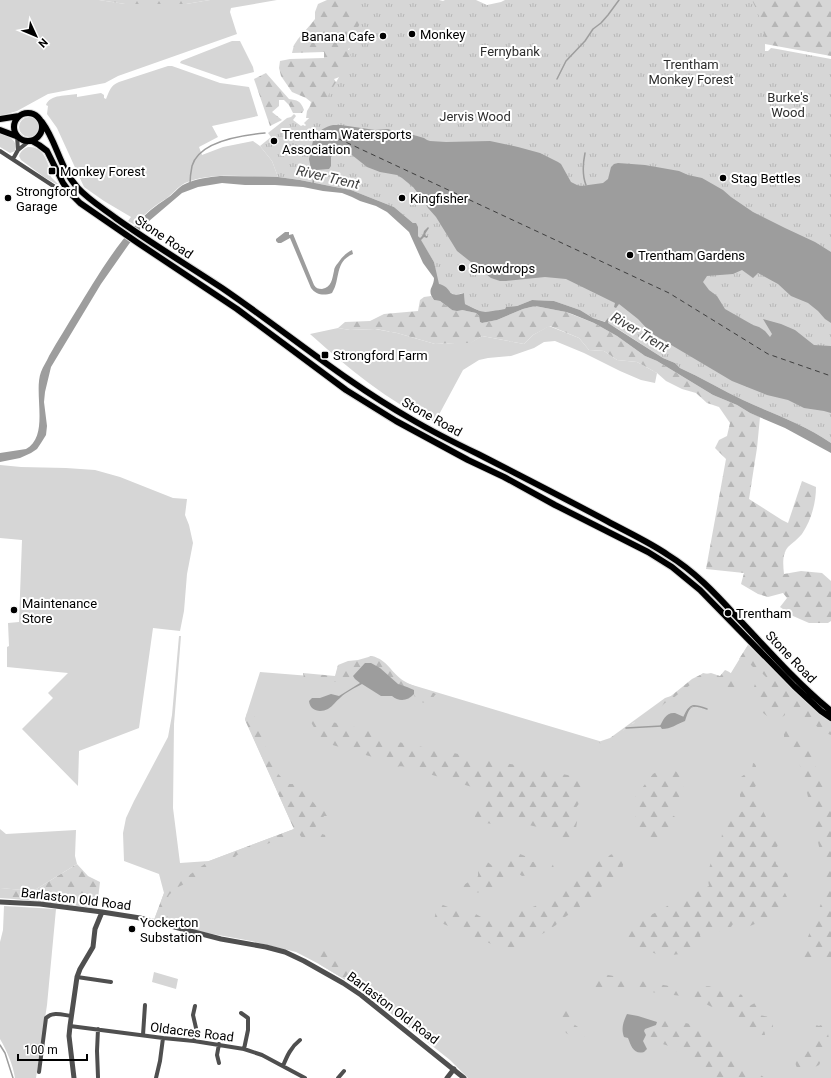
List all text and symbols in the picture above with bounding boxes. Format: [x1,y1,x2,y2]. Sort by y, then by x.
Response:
north arrow [16,16,56,56]
place label: Monkey [420,27,465,42]
place label: Banana Cafe [301,29,375,44]
marker: Monkey [407,29,417,39]
marker: Banana Cafe [378,31,388,41]
text: N [35,35,50,50]
park label: Fernybank [480,44,540,59]
park label: Trentham Monkey Forest [648,57,734,87]
park label: Burke's Wood [767,90,809,120]
park label: Jervis Wood [439,109,511,124]
place label: Trentham Watersports Association [282,127,412,157]
marker: Trentham Watersports Association [269,136,279,146]
water label: River Trent [295,162,362,192]
place label: Monkey Forest [60,164,145,179]
marker: Monkey Forest [47,166,57,176]
place label: Stag Bettles [731,171,801,186]
marker: Stag Bettles [718,173,728,183]
place label: Strongford Garage [16,184,78,214]
place label: Kingfisher [410,191,469,206]
marker: Strongford Garage [3,193,13,203]
marker: Kingfisher [397,193,407,203]
street label: Stone Road [132,212,196,262]
place label: Trentham Gardens [638,248,745,263]
marker: Trentham Gardens [625,250,635,260]
place label: Snowdrops [470,261,535,276]
marker: Snowdrops [457,263,467,273]
water label: River Trent [608,309,672,356]
place label: Strongford Farm [333,348,428,363]
marker: Strongford Farm [320,350,330,360]
street label: Stone Road [399,394,465,440]
place label: Maintenance Store [22,596,97,626]
marker: Maintenance Store [9,605,19,615]
place label: Trentham [736,606,792,621]
marker: Trentham [723,608,733,618]
street label: Stone Road [763,628,819,686]
street label: Barlaston Old Road [20,885,132,913]
place label: Yockerton Substation [140,915,202,945]
marker: Yockerton Substation [127,924,137,934]
street label: Barlaston Old Road [344,969,442,1047]
street label: Oldacres Road [149,1019,235,1045]
scale bar [18,1036,87,1062]
text: 100 m [24,1043,58,1057]

